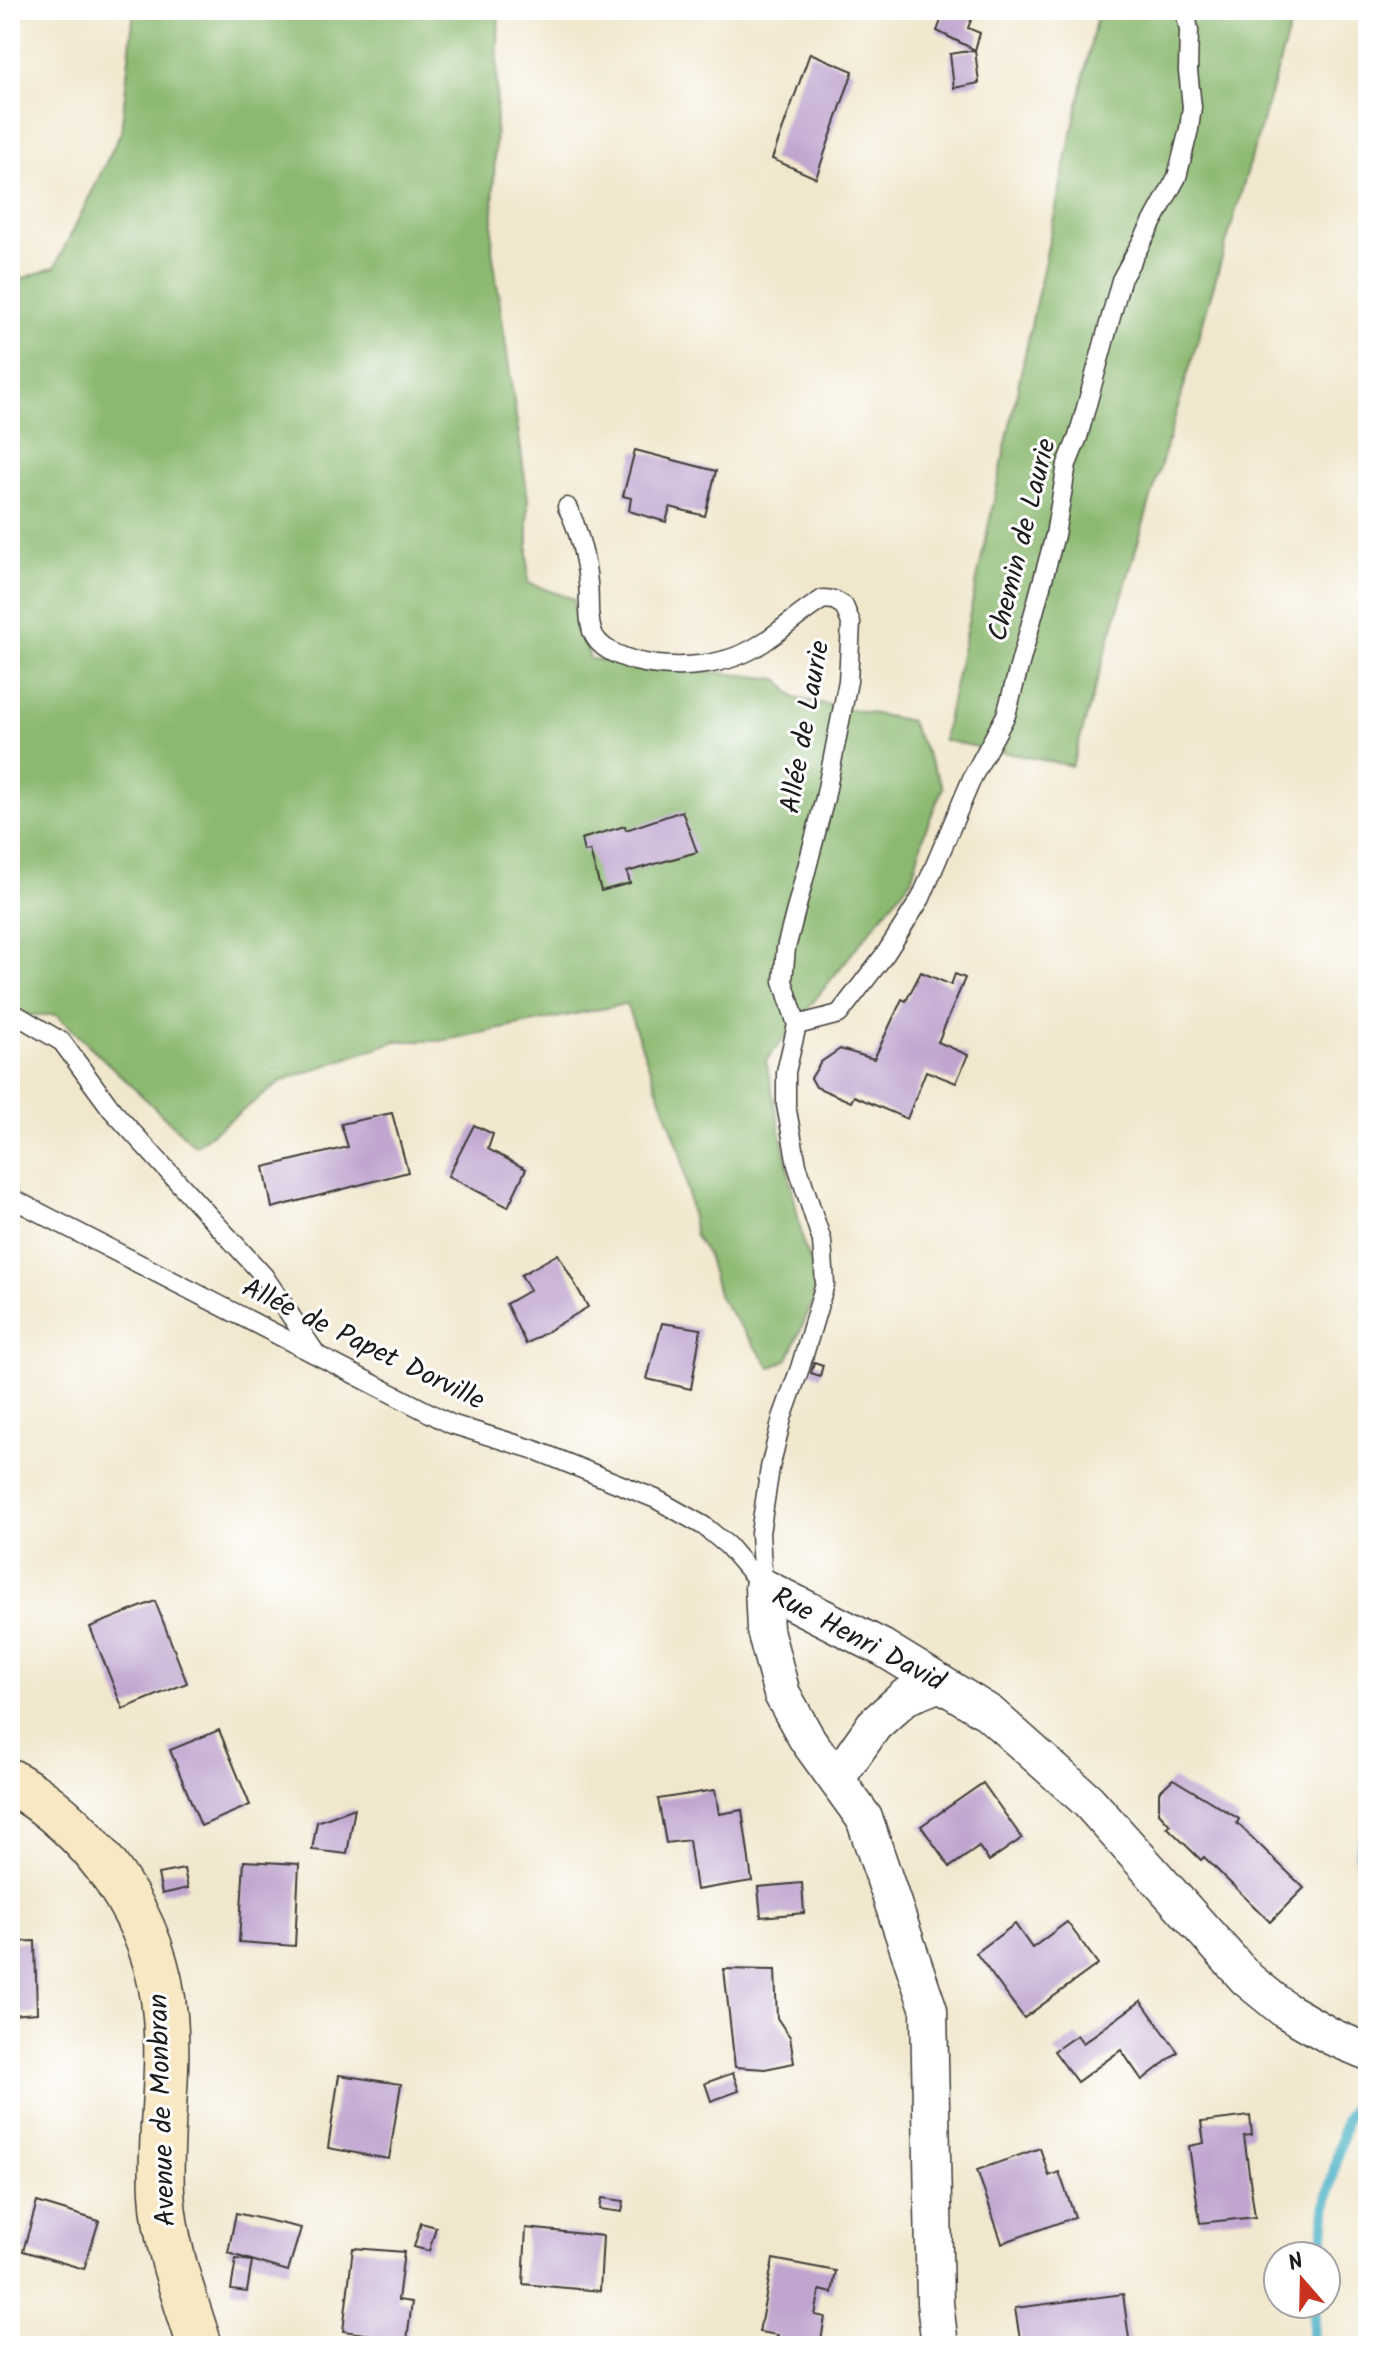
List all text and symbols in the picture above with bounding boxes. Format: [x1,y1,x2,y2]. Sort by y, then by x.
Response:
street label: Chemin de Laurie [976,433,1070,646]
street label: Allée de Laurie [769,637,843,817]
street label: Allée de Papet Dorville [234,1267,493,1424]
street label: Rue Henri David [763,1575,954,1705]
street label: Avenue de Monbran [136,1993,190,2227]
north arrow [1262,2240,1342,2320]
text: N [1284,2245,1309,2282]

